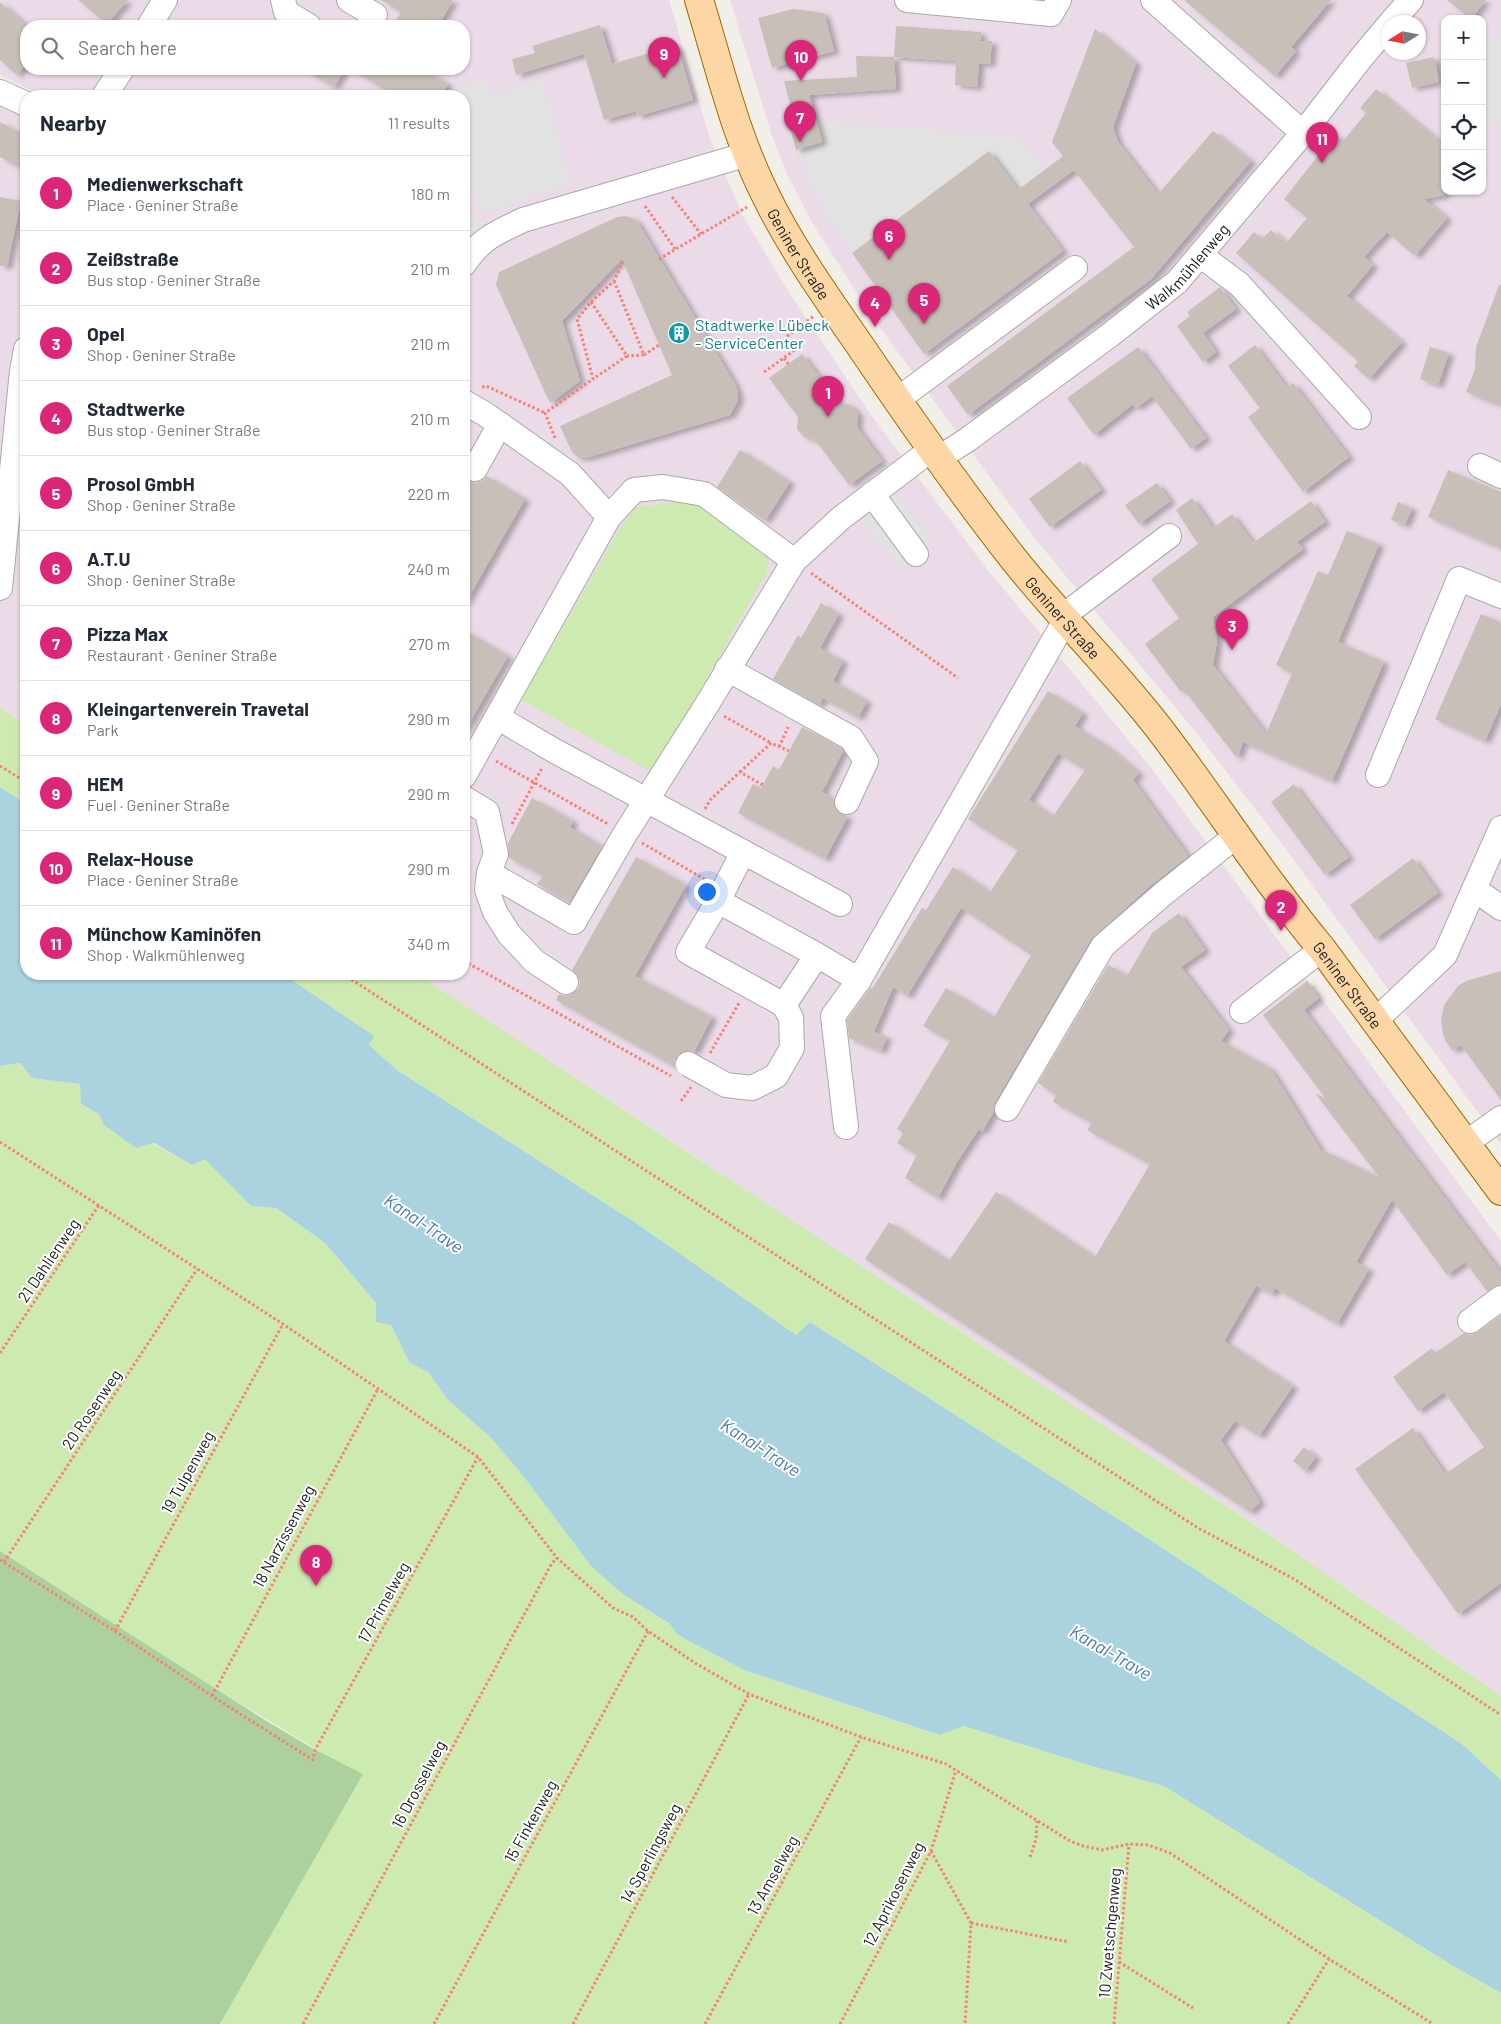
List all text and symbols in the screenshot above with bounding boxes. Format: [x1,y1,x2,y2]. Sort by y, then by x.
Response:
north arrow [1381,15,1426,60]
map controls [1441,15,1486,195]
button: + [1441,15,1486,60]
search box [20,20,470,75]
icon: search [38,34,66,62]
text: Search here [78,36,177,59]
pin: 9 [648,37,680,78]
pin: 10 [785,40,817,81]
button: − [1441,60,1486,105]
pin: 7 [784,101,816,142]
button: locate [1441,105,1486,150]
text: Nearby [40,110,106,135]
text: 11 results [388,113,450,132]
pin: 11 [1306,122,1338,163]
button: layers [1441,150,1486,195]
text: Medienwerkschaft [87,172,243,195]
text: 1 [53,184,59,203]
text: 180 m [411,184,450,203]
text: Place · Geniner Straße [87,195,239,214]
street label: Geniner Straße [764,205,835,303]
pin: 6 [873,219,905,260]
street label: Walkmühlenweg [1141,219,1232,313]
text: Zeißstraße [87,247,179,270]
text: 2 [52,259,60,278]
text: 210 m [411,259,450,278]
text: Bus stop · Geniner Straße [87,270,261,289]
pin: 5 [908,283,940,324]
pin: 4 [859,286,891,327]
place label: Stadtwerke Lübeck - ServiceCenter [695,315,829,352]
building icon: Stadtwerke Lübeck - ServiceCenter [667,321,691,345]
text: Opel [87,322,125,345]
text: 3 [52,334,60,353]
text: 210 m [411,334,450,353]
text: Shop · Geniner Straße [87,345,236,364]
pin: 1 [812,376,844,417]
text: Stadtwerke [87,397,185,420]
text: 4 [51,409,61,428]
text: 210 m [411,409,450,428]
text: Bus stop · Geniner Straße [87,420,261,439]
text: Prosol GmbH [87,472,195,495]
text: 5 [52,484,60,503]
text: 220 m [407,484,450,503]
text: Shop · Geniner Straße [87,495,236,514]
text: A.T.U [87,547,130,570]
text: 6 [52,559,60,578]
text: 240 m [407,559,450,578]
text: Shop · Geniner Straße [87,570,236,589]
street label: Geniner Straße [1022,572,1105,662]
pin: 3 [1216,609,1248,650]
text: Pizza Max [87,622,168,645]
text: 7 [52,634,60,653]
text: 270 m [408,634,450,653]
text: Restaurant · Geniner Straße [87,645,277,664]
text: Kleingartenverein Travetal [87,697,309,720]
text: 8 [52,709,60,728]
text: 290 m [408,709,450,728]
text: Park [87,720,118,739]
text: HEM [87,772,124,795]
text: 9 [52,784,60,803]
text: 290 m [408,784,450,803]
text: Fuel · Geniner Straße [87,795,230,814]
text: Relax-House [87,847,194,870]
text: 10 [49,859,63,878]
text: 290 m [408,859,450,878]
text: Place · Geniner Straße [87,870,239,889]
your location [694,879,720,905]
pin: 2 [1265,890,1297,931]
text: Münchow Kaminöfen [87,922,261,945]
text: 11 [50,934,62,953]
text: 340 m [407,934,450,953]
street label: Geniner Straße [1310,937,1387,1032]
text: Shop · Walkmühlenweg [87,945,245,964]
water label: Kanal-Trave [380,1188,468,1258]
street label: 21 Dahlienweg [13,1215,83,1305]
street label: 20 Rosenweg [57,1365,125,1453]
water label: Kanal-Trave [717,1413,805,1481]
street label: 19 Tulpenweg [156,1427,218,1517]
street label: 18 Narzissenweg [248,1481,318,1591]
pin: 8 [300,1545,332,1586]
street label: 17 Primelweg [353,1558,413,1646]
water label: Kanal-Trave [1066,1620,1156,1684]
street label: 16 Drosselweg [387,1737,449,1831]
street label: 15 Finkenweg [499,1776,561,1866]
street label: 14 Sperlingsweg [616,1800,684,1906]
street label: 13 Amselweg [742,1832,802,1918]
street label: 12 Aprikosenweg [858,1838,928,1950]
street label: 10 Zwetschgenweg [1094,1867,1124,1999]

